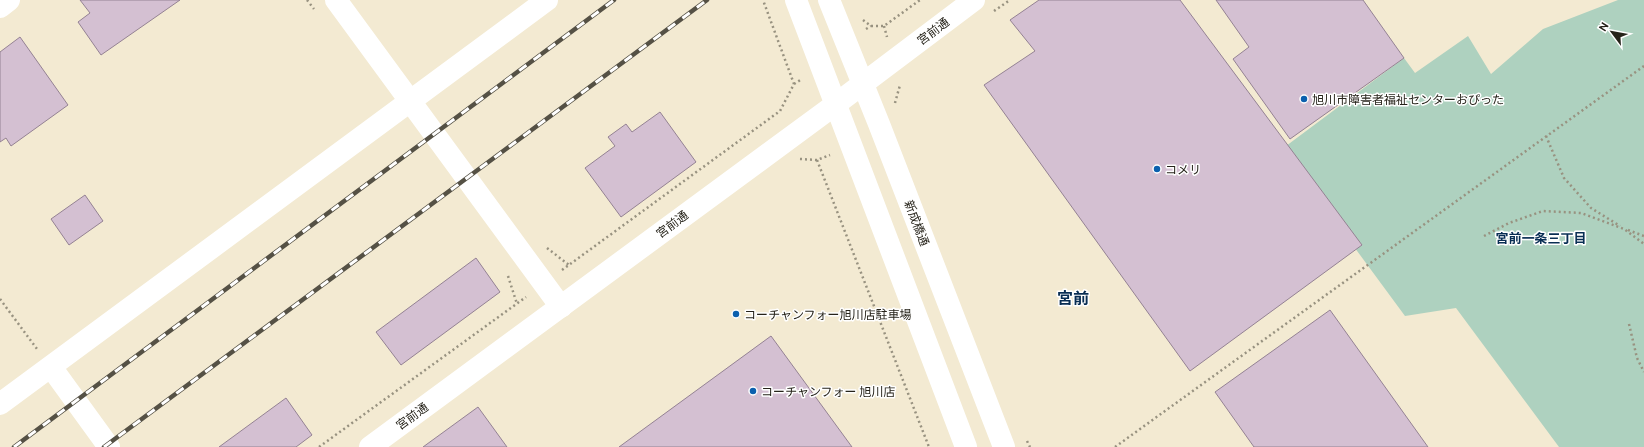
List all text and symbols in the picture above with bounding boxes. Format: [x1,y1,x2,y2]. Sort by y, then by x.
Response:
north arrow [1592,12,1632,52]
street label: 宮前通 [915,15,951,47]
text: N [1596,20,1611,33]
place label: 旭川市障害者福祉センターおぴった [1312,93,1504,106]
marker: 旭川市障害者福祉センターおぴった [1299,94,1309,104]
place label: コメリ [1165,163,1201,176]
marker: コメリ [1152,164,1162,174]
street label: 新成橋通 [902,198,932,248]
street label: 宮前通 [654,208,690,240]
district label: 宮前一条三丁目 [1495,231,1587,245]
district label: 宮前 [1057,289,1089,307]
place label: コーチャンフォー旭川店駐車場 [744,308,912,321]
marker: コーチャンフォー旭川店駐車場 [731,309,741,319]
place label: コーチャンフォー 旭川店 [761,385,895,398]
marker: コーチャンフォー 旭川店 [748,386,758,396]
street label: 宮前通 [394,400,430,432]

